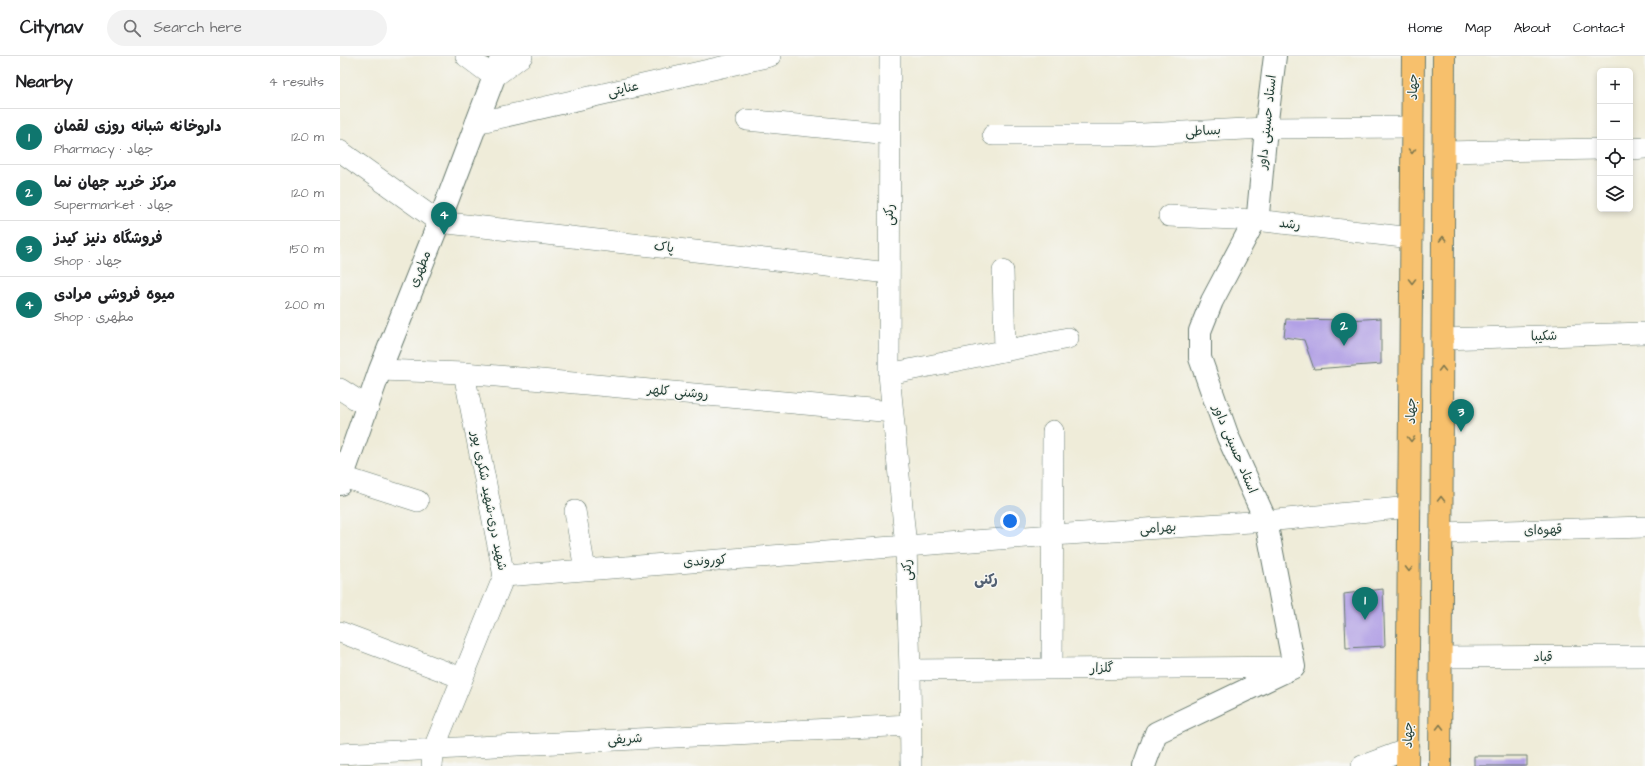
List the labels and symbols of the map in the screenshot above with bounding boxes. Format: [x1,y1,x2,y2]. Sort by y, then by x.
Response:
street label: استاد حسینی داور [1253,74,1281,171]
street label: جهاد [1404,74,1422,100]
street label: عنایتی [606,77,640,101]
street label: بساطی [1185,121,1221,141]
one-way arrow [1408,148,1416,154]
pin: 4 [431,202,457,235]
street label: رکنی [880,204,898,226]
street label: رشد [1278,214,1302,234]
one-way arrow [1439,236,1447,242]
street label: پاک [653,237,675,257]
street label: مطهری [405,248,435,290]
one-way arrow [1407,278,1416,284]
pin: 2 [1331,313,1357,346]
street label: شکیبا [1531,327,1557,345]
one-way arrow [1438,366,1446,372]
street label: روشنی کلهر [646,380,709,404]
street label: جهاد [1402,398,1420,424]
pin: 3 [1448,399,1474,432]
street label: استاد حسینی داور [1208,401,1262,496]
street label: شهید دری-شهید شکری پور [466,429,511,572]
one-way arrow [1406,436,1415,442]
one-way arrow [1437,496,1445,502]
your location [1000,511,1020,531]
street label: بهرامی [1139,518,1177,538]
street label: قهوه‌ای [1524,520,1562,540]
street label: کوروندی [683,550,728,572]
street label: رکنی [898,559,916,581]
one-way arrow [1405,566,1414,572]
district label: رکنی [974,570,998,590]
pin: 1 [1352,587,1378,620]
street label: قباد [1533,648,1553,666]
street label: گلزار [1089,659,1114,677]
street label: جهاد [1399,721,1417,748]
one-way arrow [1436,724,1444,730]
street label: شریفی [607,729,643,749]

